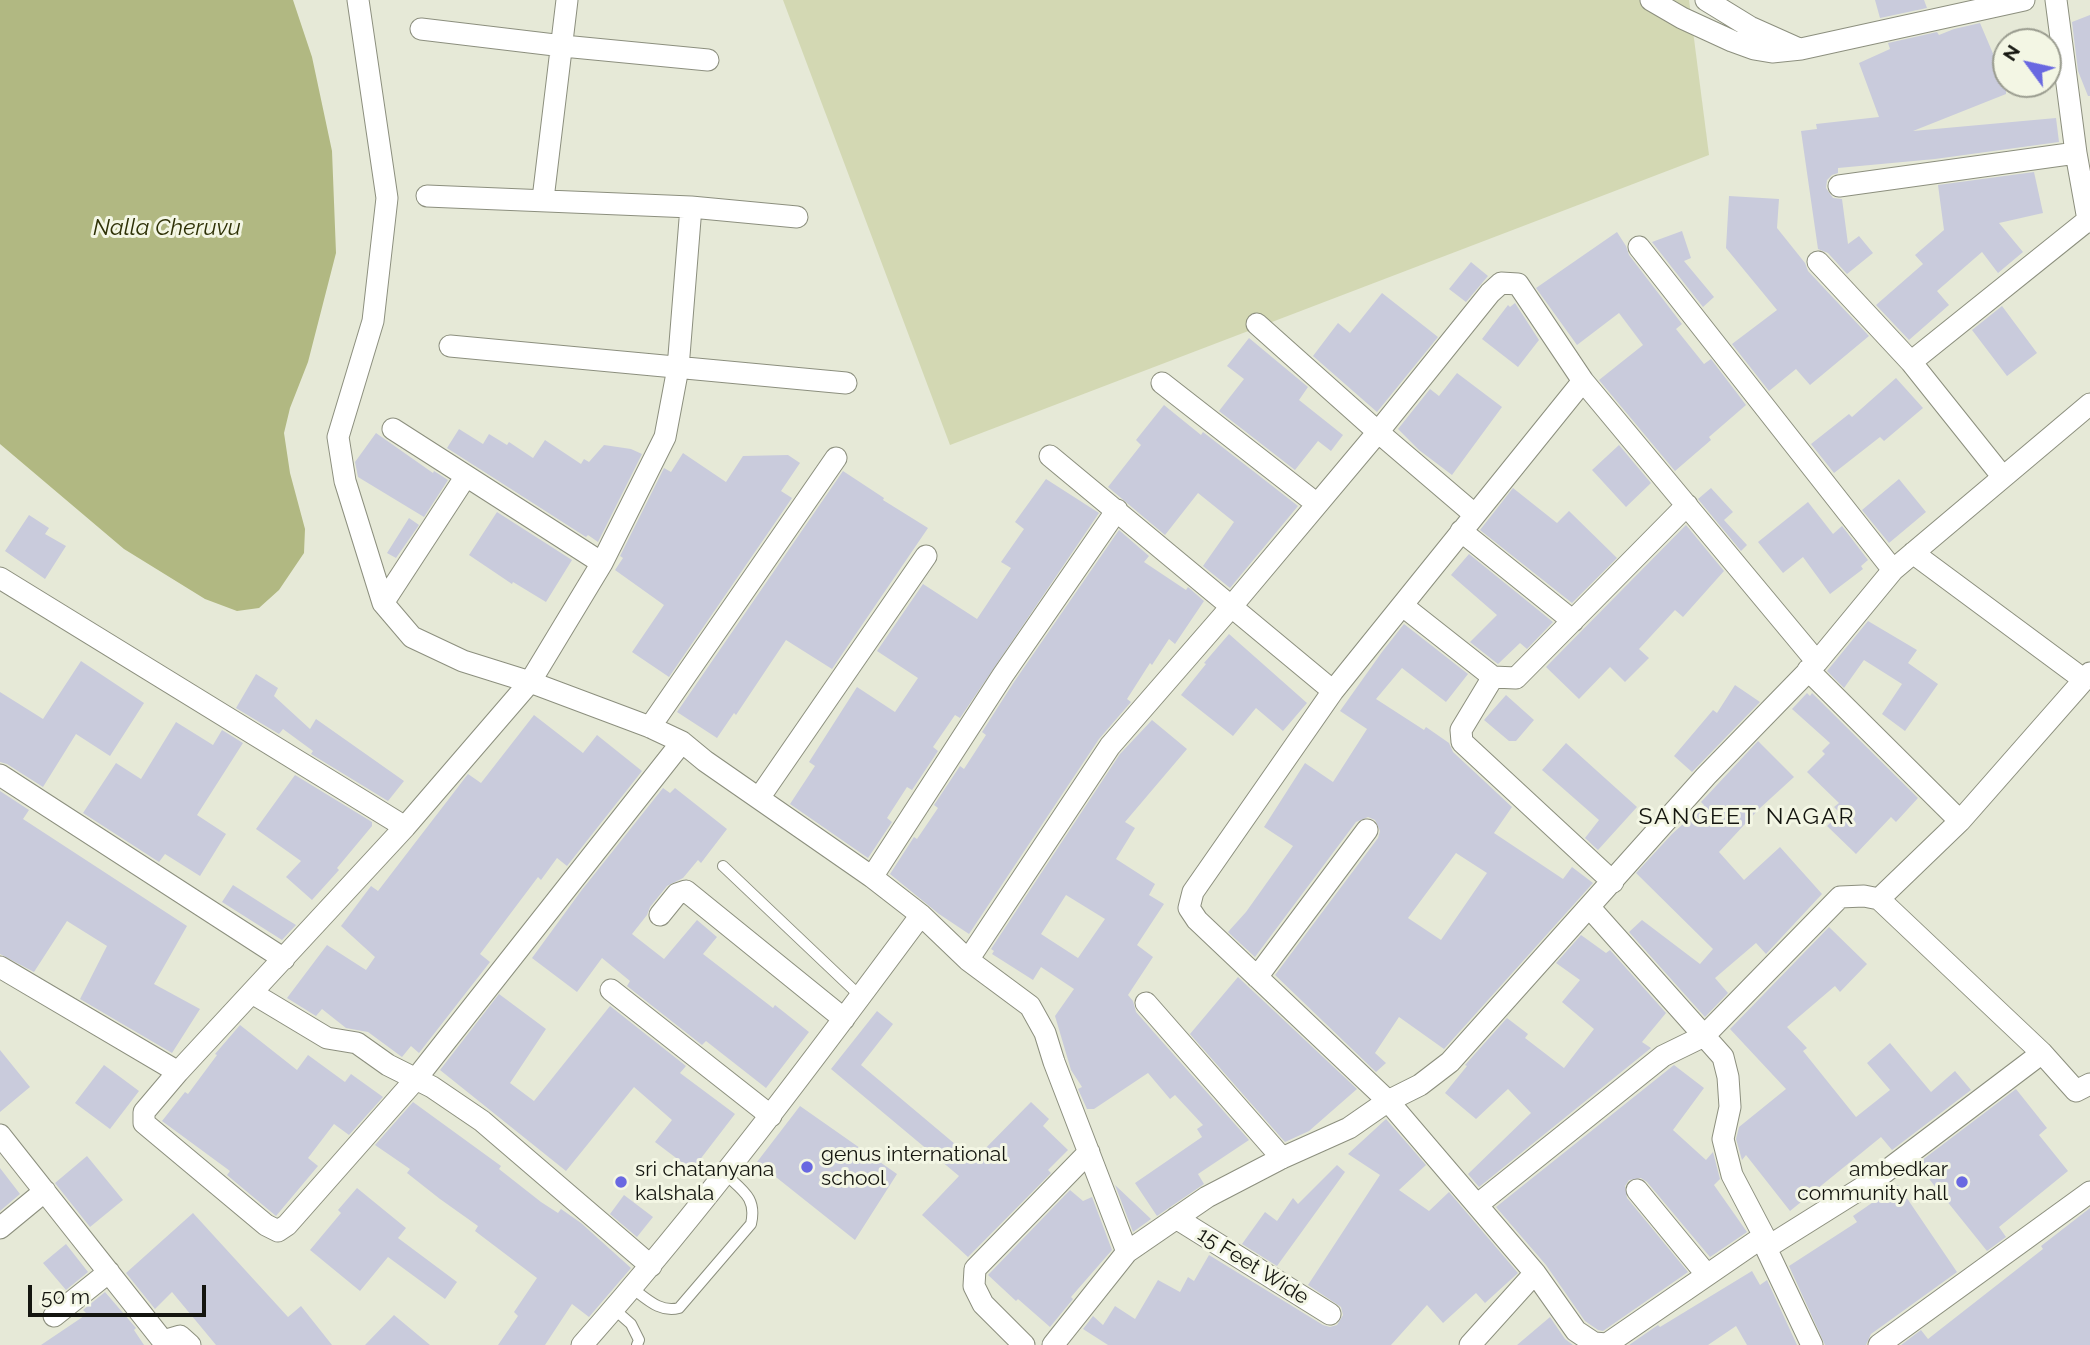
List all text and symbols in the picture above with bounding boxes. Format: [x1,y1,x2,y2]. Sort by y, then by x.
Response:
north arrow [1992,28,2062,98]
text: N [1998,41,2024,65]
water label: Nalla Cheruvu [93,214,241,242]
district label: SANGEET NAGAR [1640,803,1854,831]
place label: genus international school [821,1142,1007,1192]
place label: sri chatanyana kalshala [635,1157,774,1207]
place label: ambedkar community hall [1797,1157,1948,1207]
marker: genus international school [799,1159,815,1175]
marker: sri chatanyana kalshala [613,1174,629,1190]
marker: ambedkar community hall [1954,1174,1970,1190]
street label: 15 Feet Wide [1193,1222,1313,1310]
scale bar [32,1272,210,1316]
text: 50 m [41,1284,90,1309]

